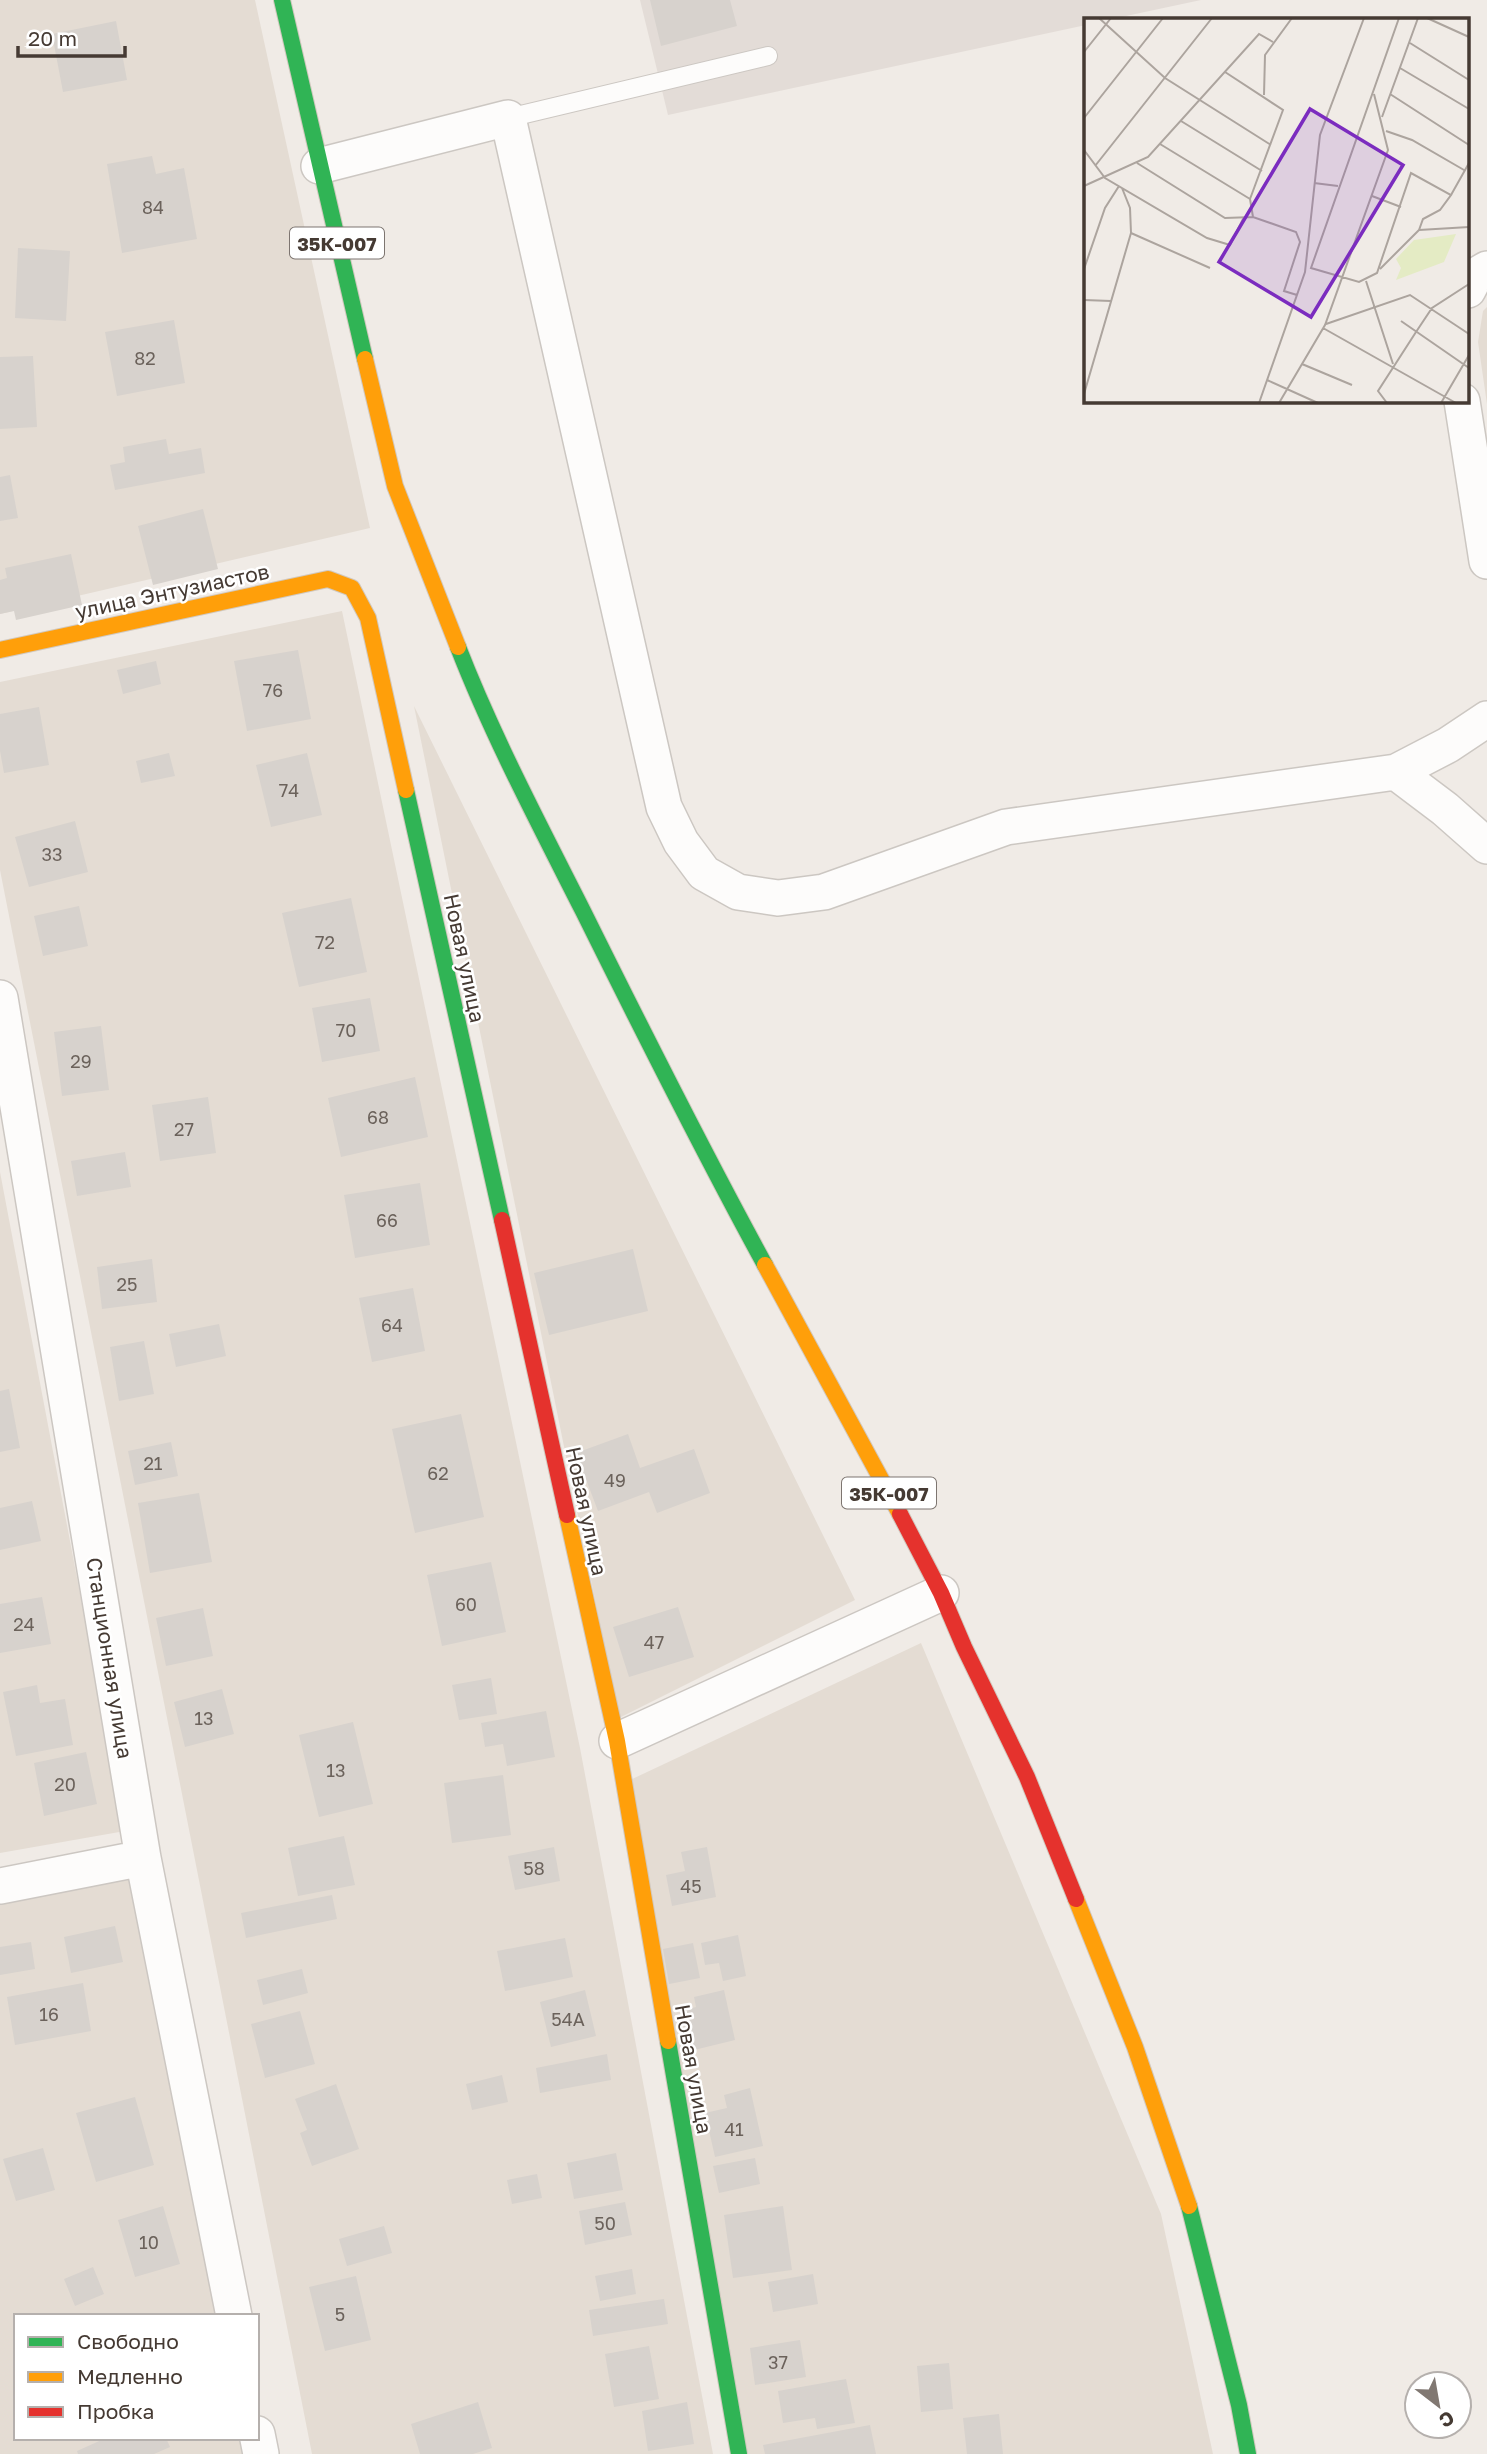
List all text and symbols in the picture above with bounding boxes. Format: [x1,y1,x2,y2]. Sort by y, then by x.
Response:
scale bar [18,14,124,58]
inset map [1084,18,1470,402]
text: 20 m [28,25,77,51]
house number: 84 [142,196,164,218]
road number: 35К-007 [290,228,384,258]
house number: 82 [134,347,156,369]
street label: улица Энтузиастов [73,558,271,624]
house number: 76 [263,679,283,701]
house number: 74 [279,779,299,801]
house number: 33 [41,843,63,865]
street label: Новая улица [439,891,491,1025]
house number: 72 [315,931,335,953]
house number: 70 [336,1019,356,1041]
house number: 29 [70,1050,92,1072]
house number: 68 [367,1106,389,1128]
house number: 27 [174,1118,194,1140]
house number: 66 [376,1209,398,1231]
house number: 25 [117,1273,137,1295]
house number: 64 [381,1314,403,1336]
street label: Новая улица [561,1444,613,1578]
house number: 21 [143,1452,163,1474]
house number: 62 [427,1462,449,1484]
house number: 49 [604,1469,626,1491]
road number: 35К-007 [842,1478,936,1508]
street label: Станционная улица [81,1555,139,1761]
house number: 60 [455,1593,477,1615]
house number: 24 [13,1613,35,1635]
house number: 47 [644,1631,664,1653]
house number: 13 [194,1707,214,1729]
house number: 13 [326,1759,346,1781]
house number: 20 [54,1773,76,1795]
house number: 58 [523,1857,545,1879]
house number: 45 [680,1875,702,1897]
street label: Новая улица [670,2002,718,2136]
house number: 16 [39,2003,59,2025]
house number: 54А [551,2008,585,2030]
house number: 41 [724,2118,744,2140]
house number: 50 [594,2212,616,2234]
house number: 10 [139,2231,159,2253]
house number: 5 [335,2303,345,2325]
legend [14,2314,259,2440]
text: Свободно [77,2328,179,2354]
house number: 37 [768,2351,788,2373]
text: Медленно [77,2363,183,2389]
north arrow [1403,2370,1473,2440]
text: Пробка [77,2398,155,2424]
text: С [1435,2407,1459,2433]

